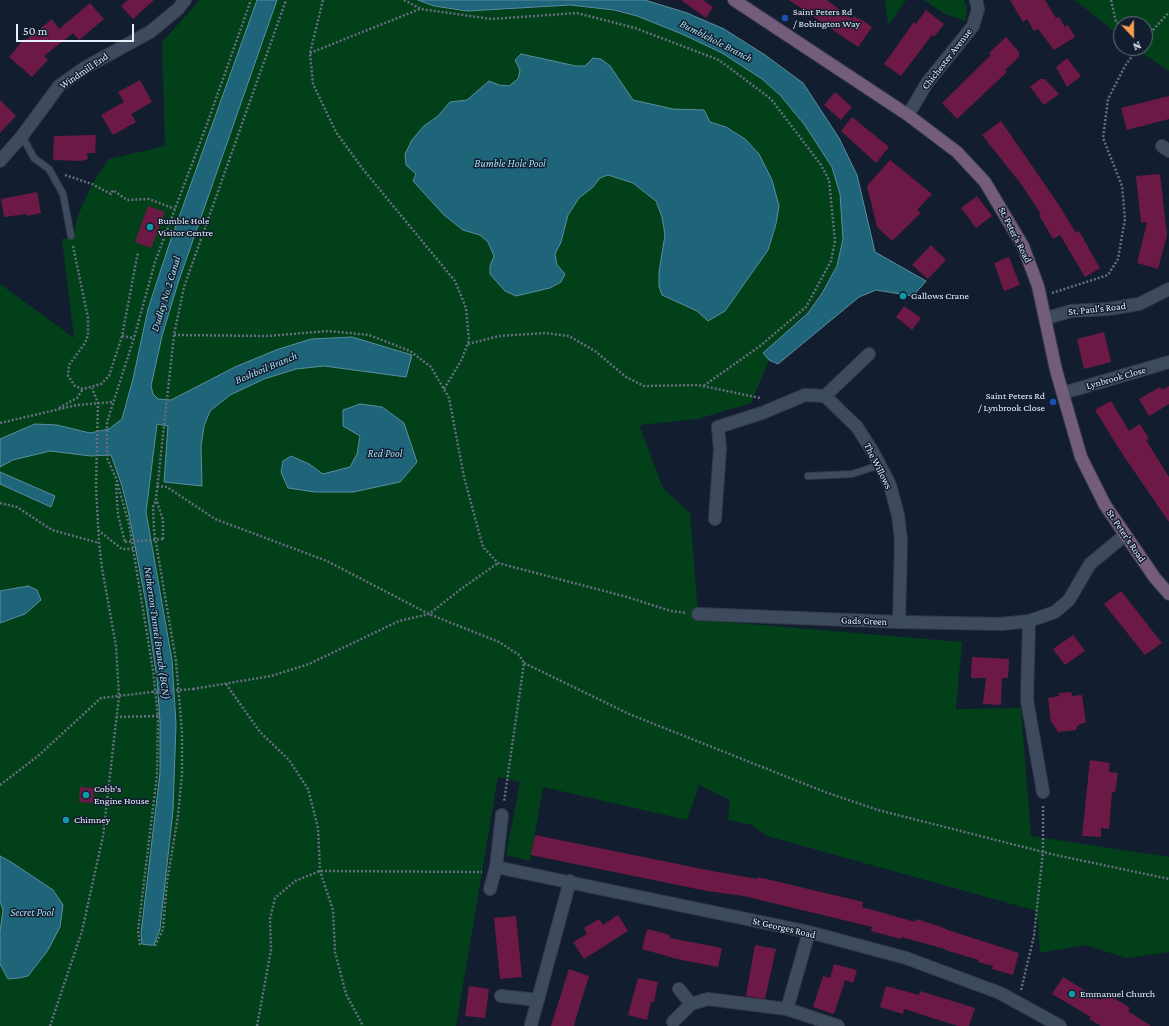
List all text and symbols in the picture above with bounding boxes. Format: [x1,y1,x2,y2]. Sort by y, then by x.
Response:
place label: Saint Peters Rd / Bobington Way [793,6,860,30]
marker: Saint Peters Rd / Bobington Way [780,13,790,23]
scale bar [18,16,136,42]
north arrow [1113,16,1153,56]
water label: Bumblehole Branch [677,17,755,65]
text: 50 m [23,24,47,38]
street label: Chichester Avenue [919,26,975,92]
text: N [1131,39,1143,53]
street label: Windmill End [57,50,111,92]
water label: Bumble Hole Pool [474,157,546,171]
street label: St. Peter's Road [996,205,1034,265]
place label: Bumble Hole Visitor Centre [158,215,213,238]
marker: Bumble Hole Visitor Centre [145,222,155,232]
water label: Dudley No.2 Canal [148,255,184,333]
place label: Gallows Crane [911,290,969,302]
marker: Gallows Crane [898,291,908,301]
street label: St. Paul's Road [1068,300,1126,318]
water label: Boshboil Branch [233,349,299,387]
street label: Lynbrook Close [1085,364,1147,392]
place label: Saint Peters Rd / Lynbrook Close [978,390,1045,414]
marker: Saint Peters Rd / Lynbrook Close [1048,397,1058,407]
street label: The Willows [861,441,895,491]
water label: Red Pool [368,447,402,461]
street label: St. Peter's Road [1104,507,1148,565]
water label: Netherton Tunnel Branch (BCN) [141,566,173,700]
street label: Gads Green [841,614,887,628]
place label: Cobb's Engine House [94,783,149,806]
marker: Cobb's Engine House [81,790,91,800]
place label: Chimney [74,814,110,826]
marker: Chimney [61,815,71,825]
water label: Secret Pool [10,906,54,920]
street label: St Georges Road [751,915,817,941]
place label: Emmanuel Church [1080,988,1155,1000]
marker: Emmanuel Church [1067,989,1077,999]

